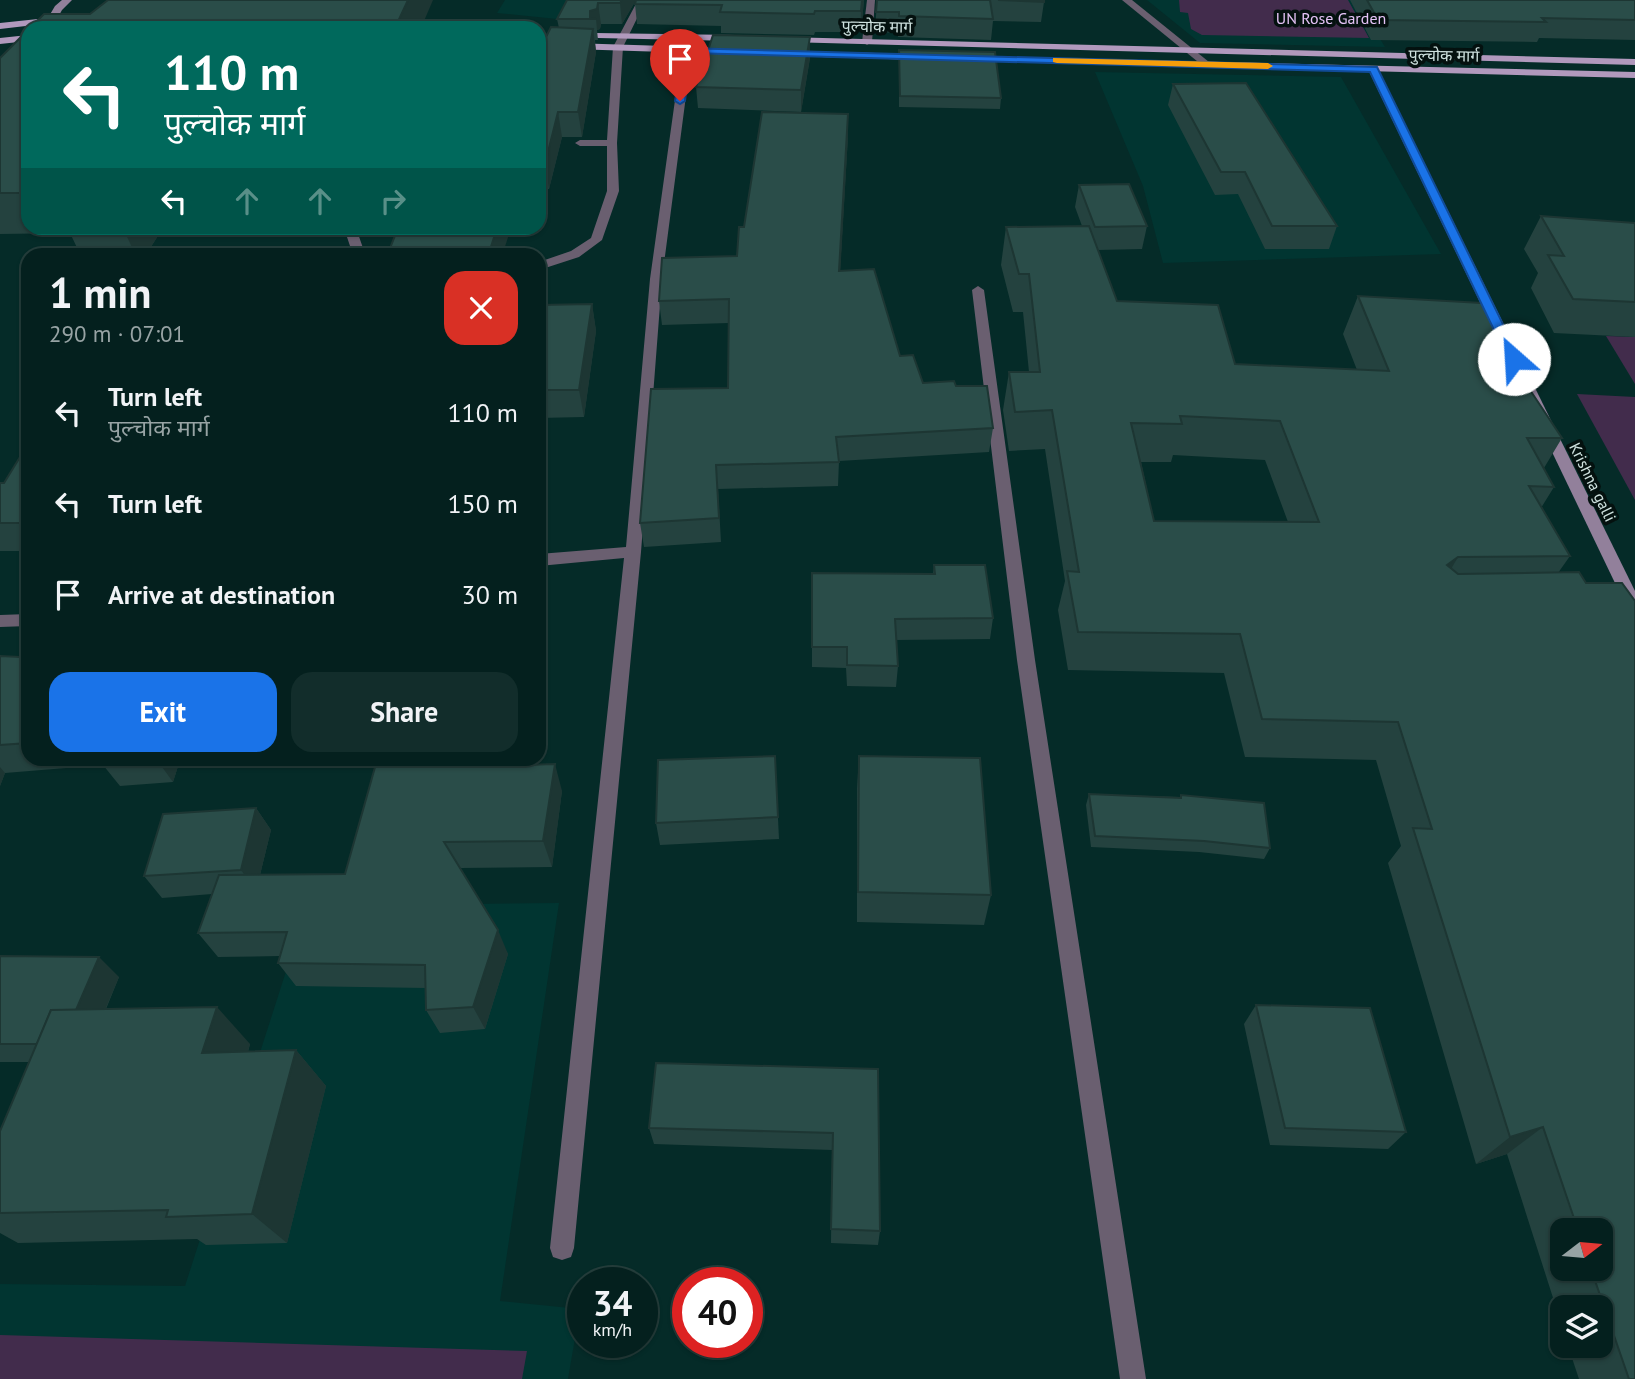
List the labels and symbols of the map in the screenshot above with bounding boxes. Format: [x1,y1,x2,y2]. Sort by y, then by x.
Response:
park label: UN Rose Garden [1276,8,1386,28]
street label: पुल्चोक मार्ग [841,15,913,38]
pin [650,29,710,101]
street label: पुल्चोक मार्ग [1408,44,1480,67]
position arrow [1477,322,1551,396]
street label: Krishna galli [1565,439,1621,525]
north arrow [1550,1218,1614,1281]
speed limit sign: 40 [672,1267,763,1358]

